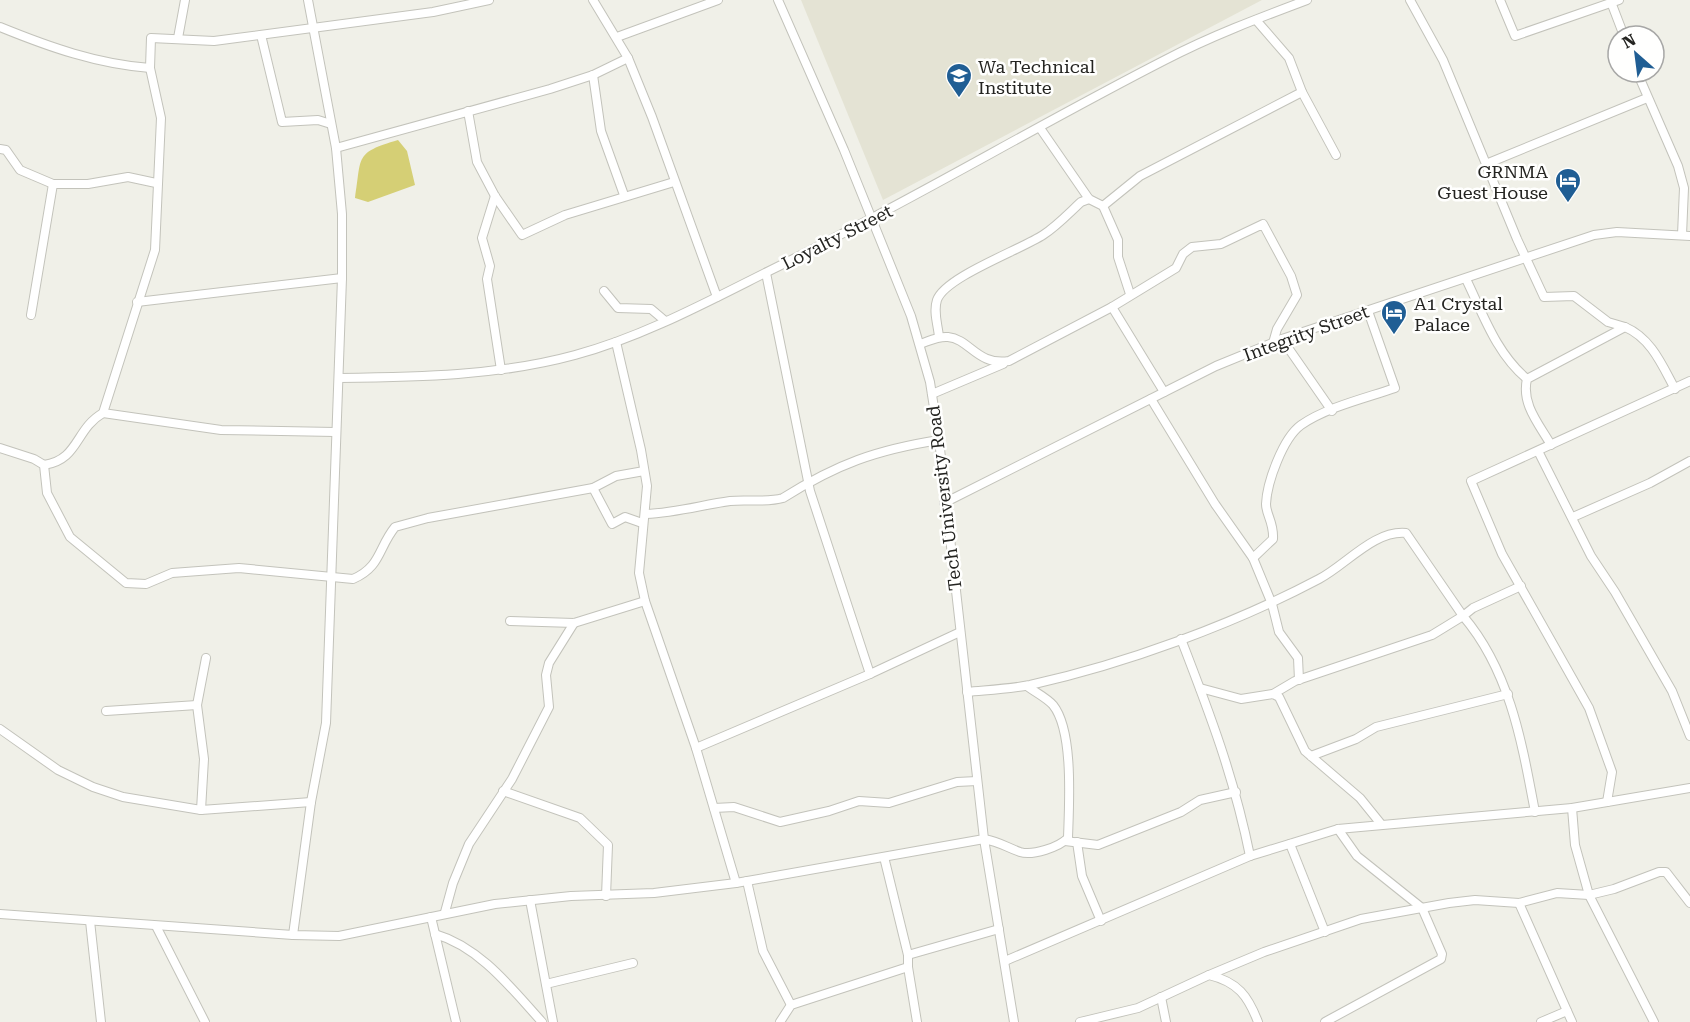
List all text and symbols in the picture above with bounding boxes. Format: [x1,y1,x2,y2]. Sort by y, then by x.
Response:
north arrow [1606,24,1666,84]
text: N [1619,30,1639,52]
place label: Wa Technical Institute [978,56,1096,98]
school or university icon: Wa Technical Institute [944,61,974,99]
place label: GRNMA Guest House [1437,161,1548,203]
hotel icon: GRNMA Guest House [1553,166,1583,204]
street label: Loyalty Street [778,200,896,274]
place label: A1 Crystal Palace [1414,293,1503,335]
hotel icon: A1 Crystal Palace [1379,298,1409,336]
street label: Integrity Street [1240,301,1372,365]
street label: Tech University Road [922,404,966,592]

